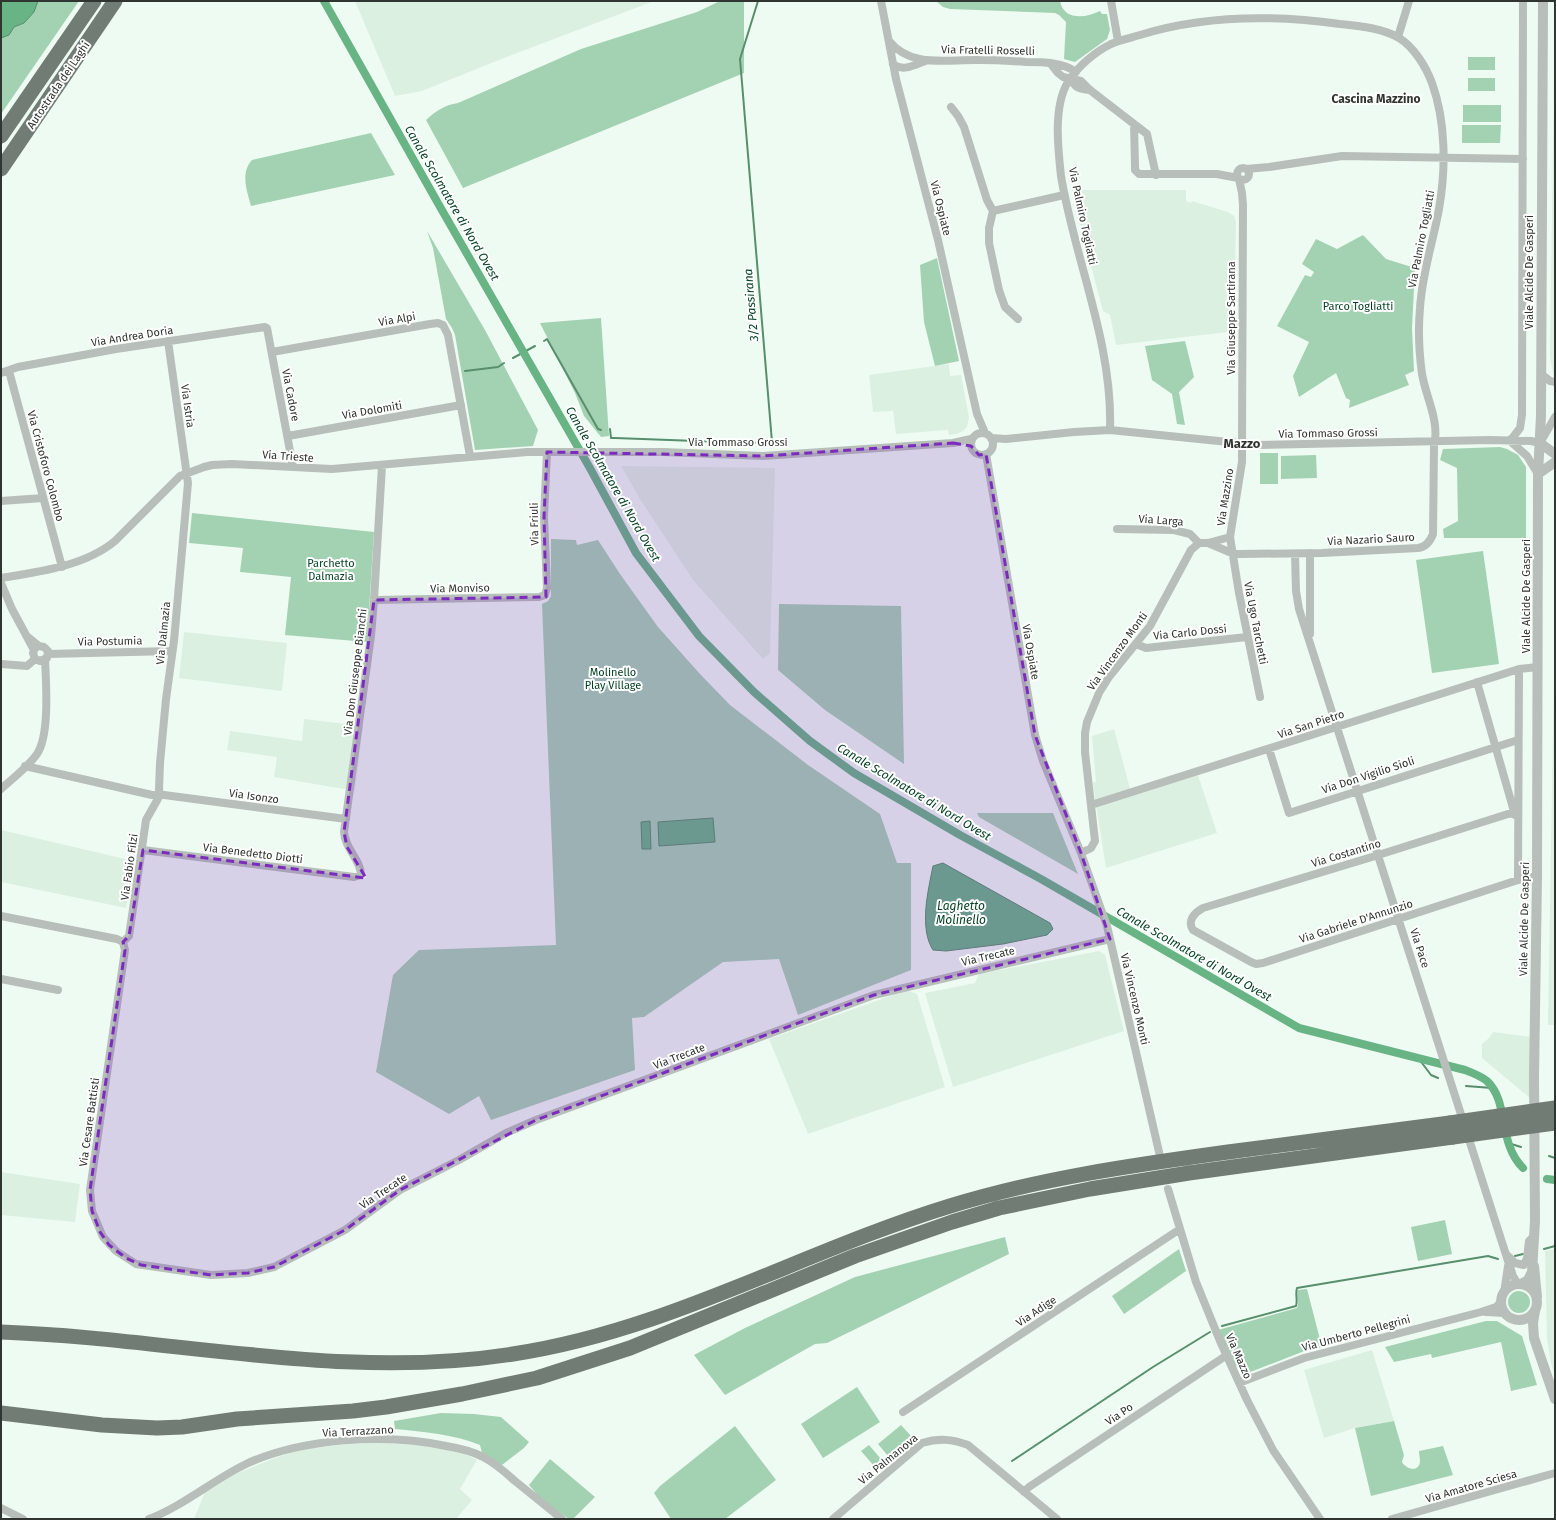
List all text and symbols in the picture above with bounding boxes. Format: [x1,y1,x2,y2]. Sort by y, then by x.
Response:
street label: Autostrada dei Laghi [24,39,92,131]
street label: Via Fratelli Rosselli [941,43,1035,58]
district label: Cascina Mazzino [1332,92,1420,106]
water label: Canale Scolmatore di Nord Ovest [402,123,503,284]
street label: Via Palmiro Togliatti [1066,166,1099,266]
street label: Via Ospiate [927,179,954,237]
street label: Via Palmiro Togliatti [1406,189,1437,289]
street label: Viale Alcide De Gasperi [1523,215,1536,329]
street label: Via Giuseppe Sartirana [1225,261,1238,375]
water label: 3/2 Passirana [741,268,761,343]
park label: Parco Togliatti [1323,300,1393,313]
street label: Via Alpi [378,310,417,329]
street label: Via Andrea Doria [90,324,174,349]
street label: Via Cadore [279,368,302,422]
street label: Via Istria [178,383,197,429]
street label: Via Dolomiti [341,399,403,422]
water label: Canale Scolmatore di Nord Ovest [563,404,664,565]
street label: Via Cristoforo Colombo [24,409,67,523]
street label: Via Tommaso Grossi [1278,426,1378,441]
street label: Via Tommaso Grossi [688,436,788,449]
district label: Mazzo [1224,436,1261,451]
street label: Via Trieste [262,448,314,465]
street label: Via Mazzino [1215,467,1236,527]
street label: Via Friuli [528,502,541,546]
street label: Via Larga [1138,512,1184,529]
street label: Via Nazario Sauro [1327,531,1415,548]
street label: Viale Alcide De Gasperi [1520,539,1533,653]
park label: Parchetto Dalmazia [307,557,355,583]
street label: Via Monviso [430,581,490,596]
street label: Via Ugo Tarchetti [1241,581,1270,666]
street label: Via Dalmazia [154,601,173,665]
street label: Via Don Giuseppe Bianchi [341,608,370,736]
street label: Via Vincenzo Monti [1085,610,1150,693]
street label: Via Carlo Dossi [1153,622,1227,643]
street label: Via Ospiate [1019,623,1042,681]
street label: Via Postumia [78,634,142,649]
park label: Molinello Play Village [585,666,641,692]
street label: Via San Pietro [1276,708,1346,741]
water label: Canale Scolmatore di Nord Ovest [835,741,994,844]
street label: Via Don Vigilio Sioli [1320,754,1416,797]
street label: Via Isonzo [228,787,280,806]
street label: Via Fabio Filzi [118,833,141,901]
street label: Via Costantino [1310,837,1382,870]
street label: Via Benedetto Diotti [202,841,304,866]
street label: Viale Alcide De Gasperi [1517,862,1532,976]
street label: Via Gabriele D'Annunzio [1298,897,1415,946]
water label: Laghetto Molinello [936,899,986,927]
water label: Canale Scolmatore di Nord Ovest [1114,904,1275,1005]
street label: Via Pace [1407,927,1432,970]
street label: Via Trecate [960,944,1016,969]
street label: Via Vincenzo Monti [1118,952,1151,1046]
street label: Via Trecate [651,1041,707,1072]
street label: Via Cesare Battisti [77,1077,102,1167]
street label: Via Trecate [357,1171,409,1212]
street label: Via Adige [1014,1293,1059,1330]
street label: Via Umberto Pellegrini [1300,1313,1412,1354]
street label: Via Mazzo [1223,1331,1254,1381]
street label: Via Po [1103,1400,1136,1428]
street label: Via Terrazzano [322,1423,394,1440]
street label: Via Palmanova [856,1432,921,1487]
street label: Via Amatore Sciesa [1424,1467,1518,1506]

